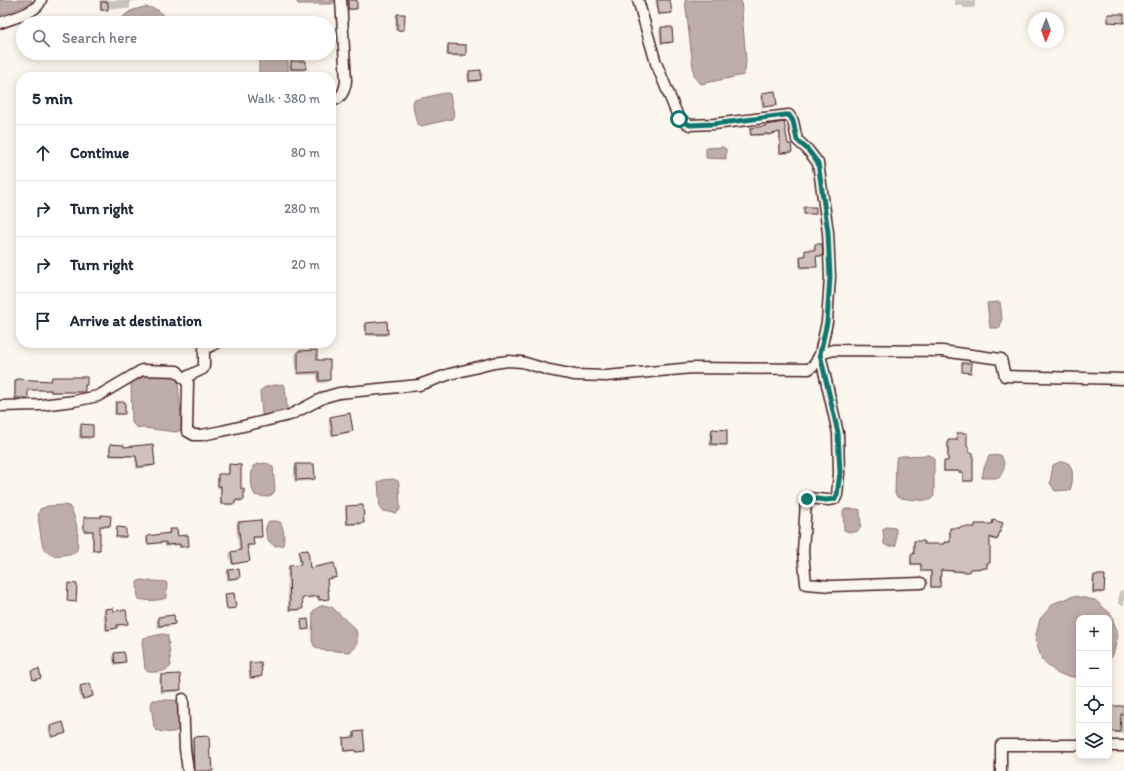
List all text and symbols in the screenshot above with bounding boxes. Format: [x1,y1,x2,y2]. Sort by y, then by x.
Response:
north arrow [1028,12,1064,48]
search box [16,16,336,60]
icon: search [30,27,52,49]
text: Search here [62,29,137,47]
text: 5 min [32,88,72,108]
text: Walk · 380 m [247,91,320,106]
route start [670,110,688,128]
icon: ahead [32,142,54,164]
text: Continue [70,144,129,162]
text: 80 m [291,145,320,160]
icon: right [32,198,54,220]
text: Turn right [70,200,134,218]
text: 280 m [284,201,320,216]
icon: right [32,254,54,276]
text: Turn right [70,256,134,274]
text: 20 m [291,257,320,272]
icon: arrive [32,310,54,332]
text: Arrive at destination [70,312,202,330]
route end [798,490,816,508]
map controls [1076,615,1112,759]
button: + [1076,615,1112,651]
button: − [1076,651,1112,687]
button: locate [1076,687,1112,723]
button: layers [1076,723,1112,759]

